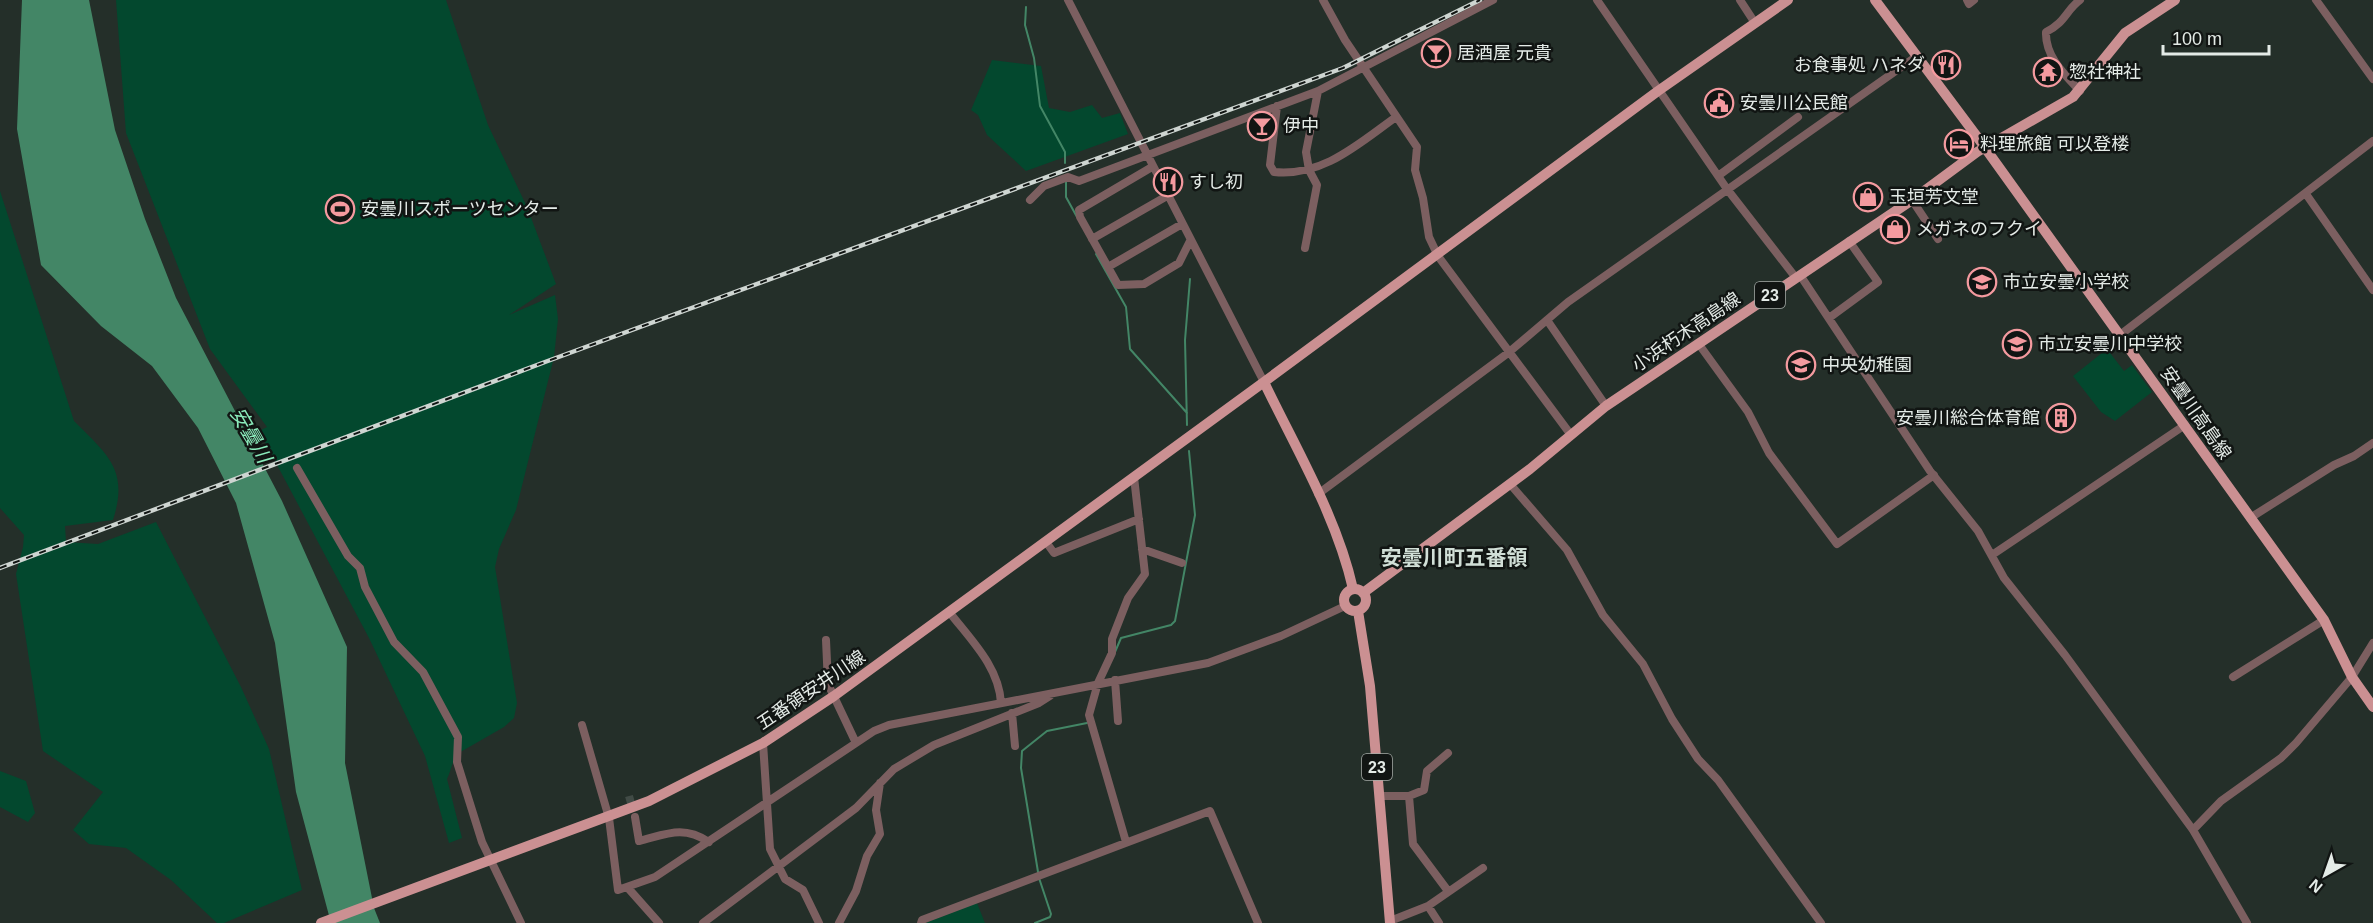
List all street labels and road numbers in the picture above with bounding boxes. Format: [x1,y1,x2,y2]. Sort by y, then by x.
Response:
road number: 23 [1755,282,1785,308]
street label: 小浜朽木高島線 [1628,288,1744,376]
street label: 安曇川高島線 [2157,363,2235,463]
street label: 五番領安井川線 [753,646,869,734]
road number: 23 [1362,754,1392,780]

